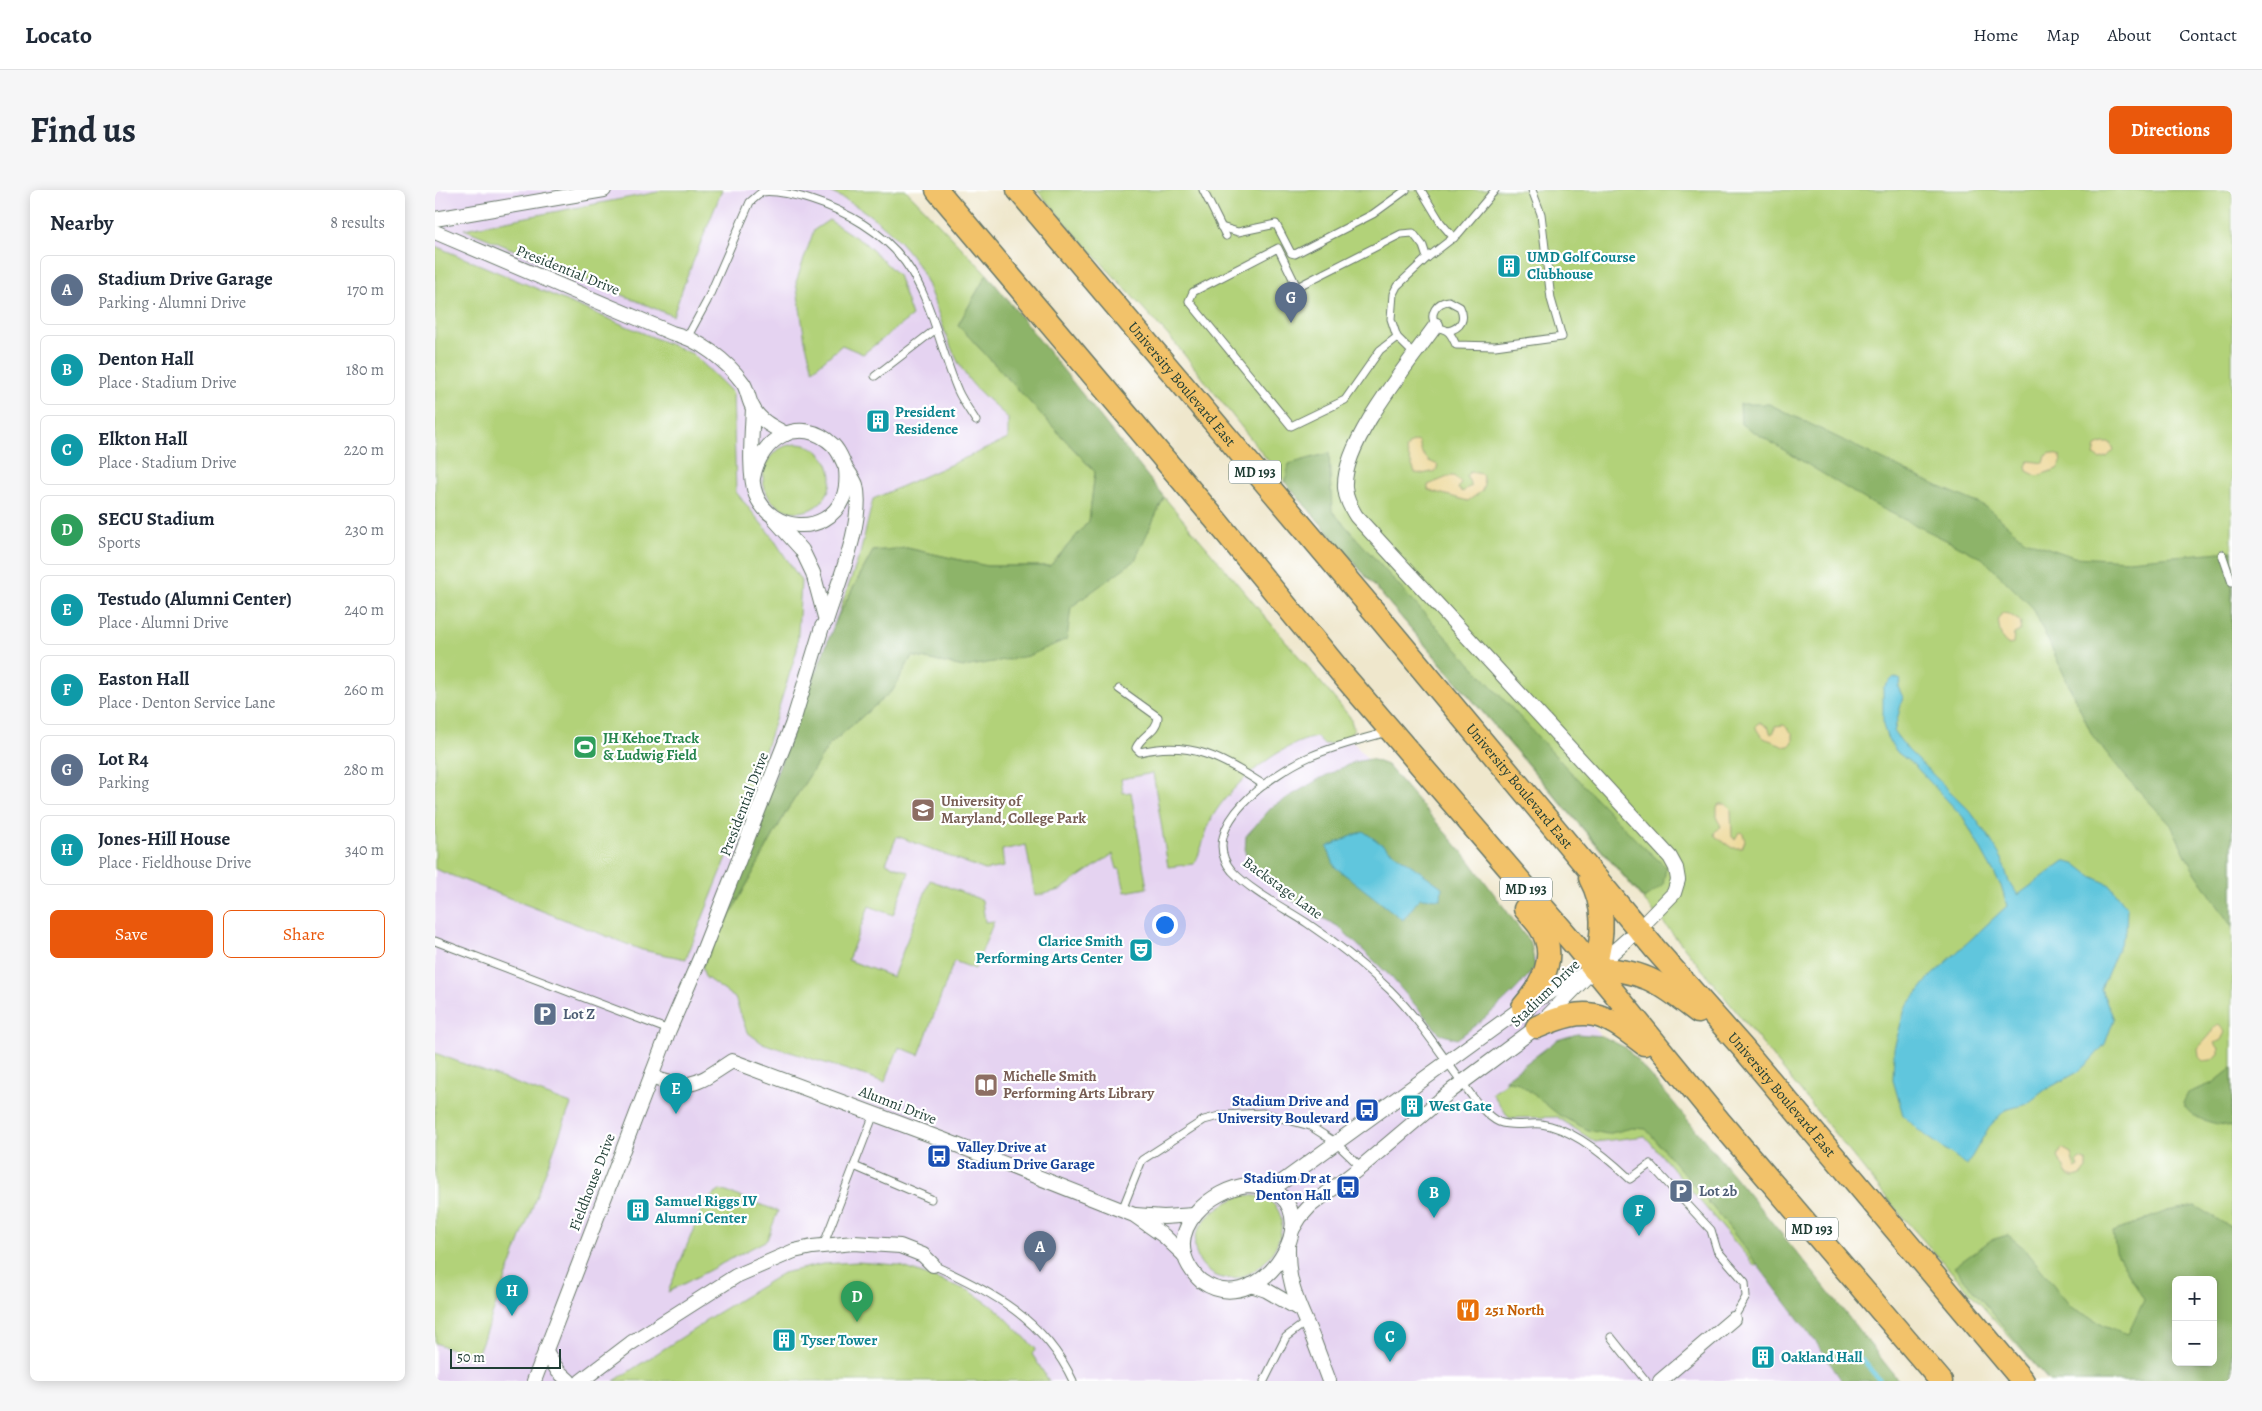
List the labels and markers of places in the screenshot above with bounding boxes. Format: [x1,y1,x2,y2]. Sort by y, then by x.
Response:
place label: UMD Golf Course Clubhouse [1527,247,1636,284]
building icon: UMD Golf Course Clubhouse [1496,253,1522,279]
pin: G [1275,282,1307,323]
place label: President Residence [895,402,958,439]
building icon: President Residence [865,408,891,434]
place label: JH Kehoe Track & Ludwig Field [603,728,699,765]
sports icon: JH Kehoe Track & Ludwig Field [572,734,598,760]
place label: University of Maryland, College Park [941,791,1086,828]
school or university icon: University of Maryland, College Park [910,797,936,823]
place label: Clarice Smith Performing Arts Center [976,931,1123,968]
theatre icon: Clarice Smith Performing Arts Center [1128,937,1154,963]
parking icon: Lot Z [532,1001,558,1027]
place label: Lot Z [563,1004,595,1024]
place label: Michelle Smith Performing Arts Library [1003,1066,1155,1103]
library icon: Michelle Smith Performing Arts Library [973,1072,999,1098]
pin: E [660,1073,692,1114]
place label: Stadium Drive and University Boulevard [1217,1091,1350,1128]
building icon: West Gate [1399,1093,1425,1119]
place label: West Gate [1428,1096,1492,1116]
bus stop icon: Stadium Drive and University Boulevard [1354,1097,1380,1123]
place label: Valley Drive at Stadium Drive Garage [956,1137,1095,1174]
bus stop icon: Valley Drive at Stadium Drive Garage [926,1143,952,1169]
place label: Stadium Dr at Denton Hall [1244,1168,1331,1205]
bus stop icon: Stadium Dr at Denton Hall [1335,1174,1361,1200]
pin: B [1418,1177,1450,1218]
parking icon: Lot 2b [1668,1178,1694,1204]
place label: Lot 2b [1699,1181,1738,1201]
place label: Samuel Riggs IV Alumni Center [654,1191,758,1228]
pin: F [1623,1195,1655,1236]
building icon: Samuel Riggs IV Alumni Center [625,1197,651,1223]
pin: A [1024,1231,1056,1272]
pin: H [496,1275,528,1316]
pin: D [841,1281,873,1322]
restaurant icon: 251 North [1455,1297,1481,1323]
place label: 251 North [1485,1300,1544,1320]
pin: C [1374,1321,1406,1362]
building icon: Tyser Tower [771,1327,797,1353]
place label: Tyser Tower [801,1330,877,1350]
building icon: Oakland Hall [1750,1344,1776,1370]
place label: Oakland Hall [1781,1347,1863,1367]

